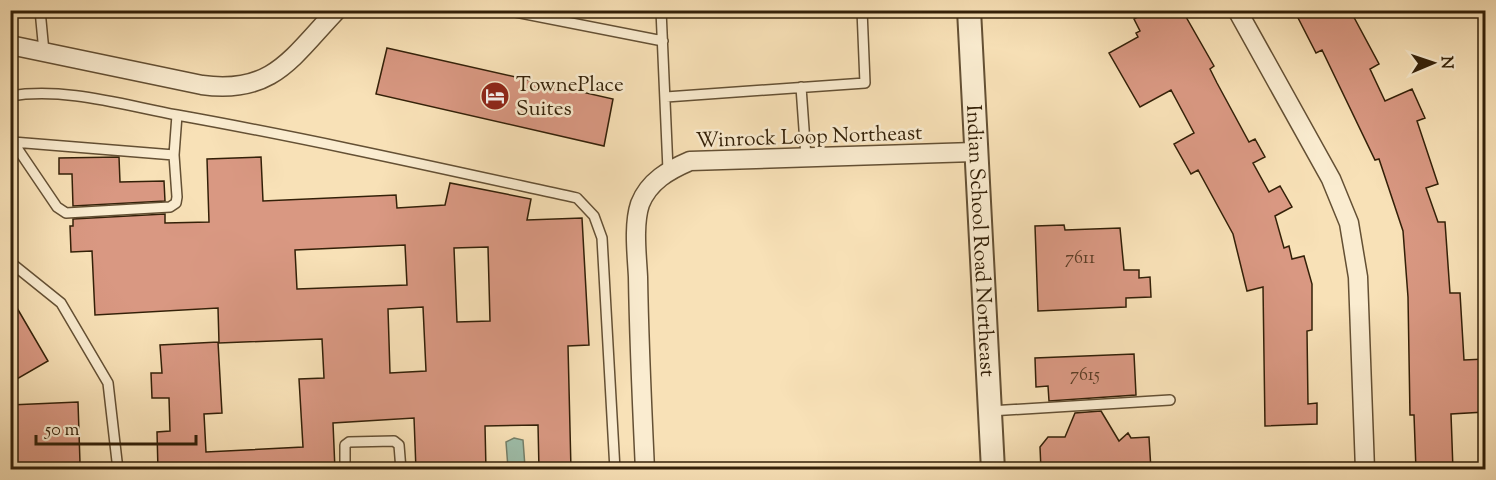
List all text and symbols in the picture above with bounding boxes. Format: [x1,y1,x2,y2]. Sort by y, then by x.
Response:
north arrow [1403,33,1463,93]
text: N [1434,56,1457,70]
place label: TownePlace Suites [516,71,624,125]
hotel icon: TownePlace Suites [479,80,511,112]
street label: Indian School Road Northeast [957,104,1001,378]
street label: Winrock Loop Northeast [695,119,923,157]
house number: 7611 [1065,246,1095,272]
house number: 7615 [1070,363,1100,389]
scale bar [36,408,196,446]
text: 50 m [44,418,80,444]

